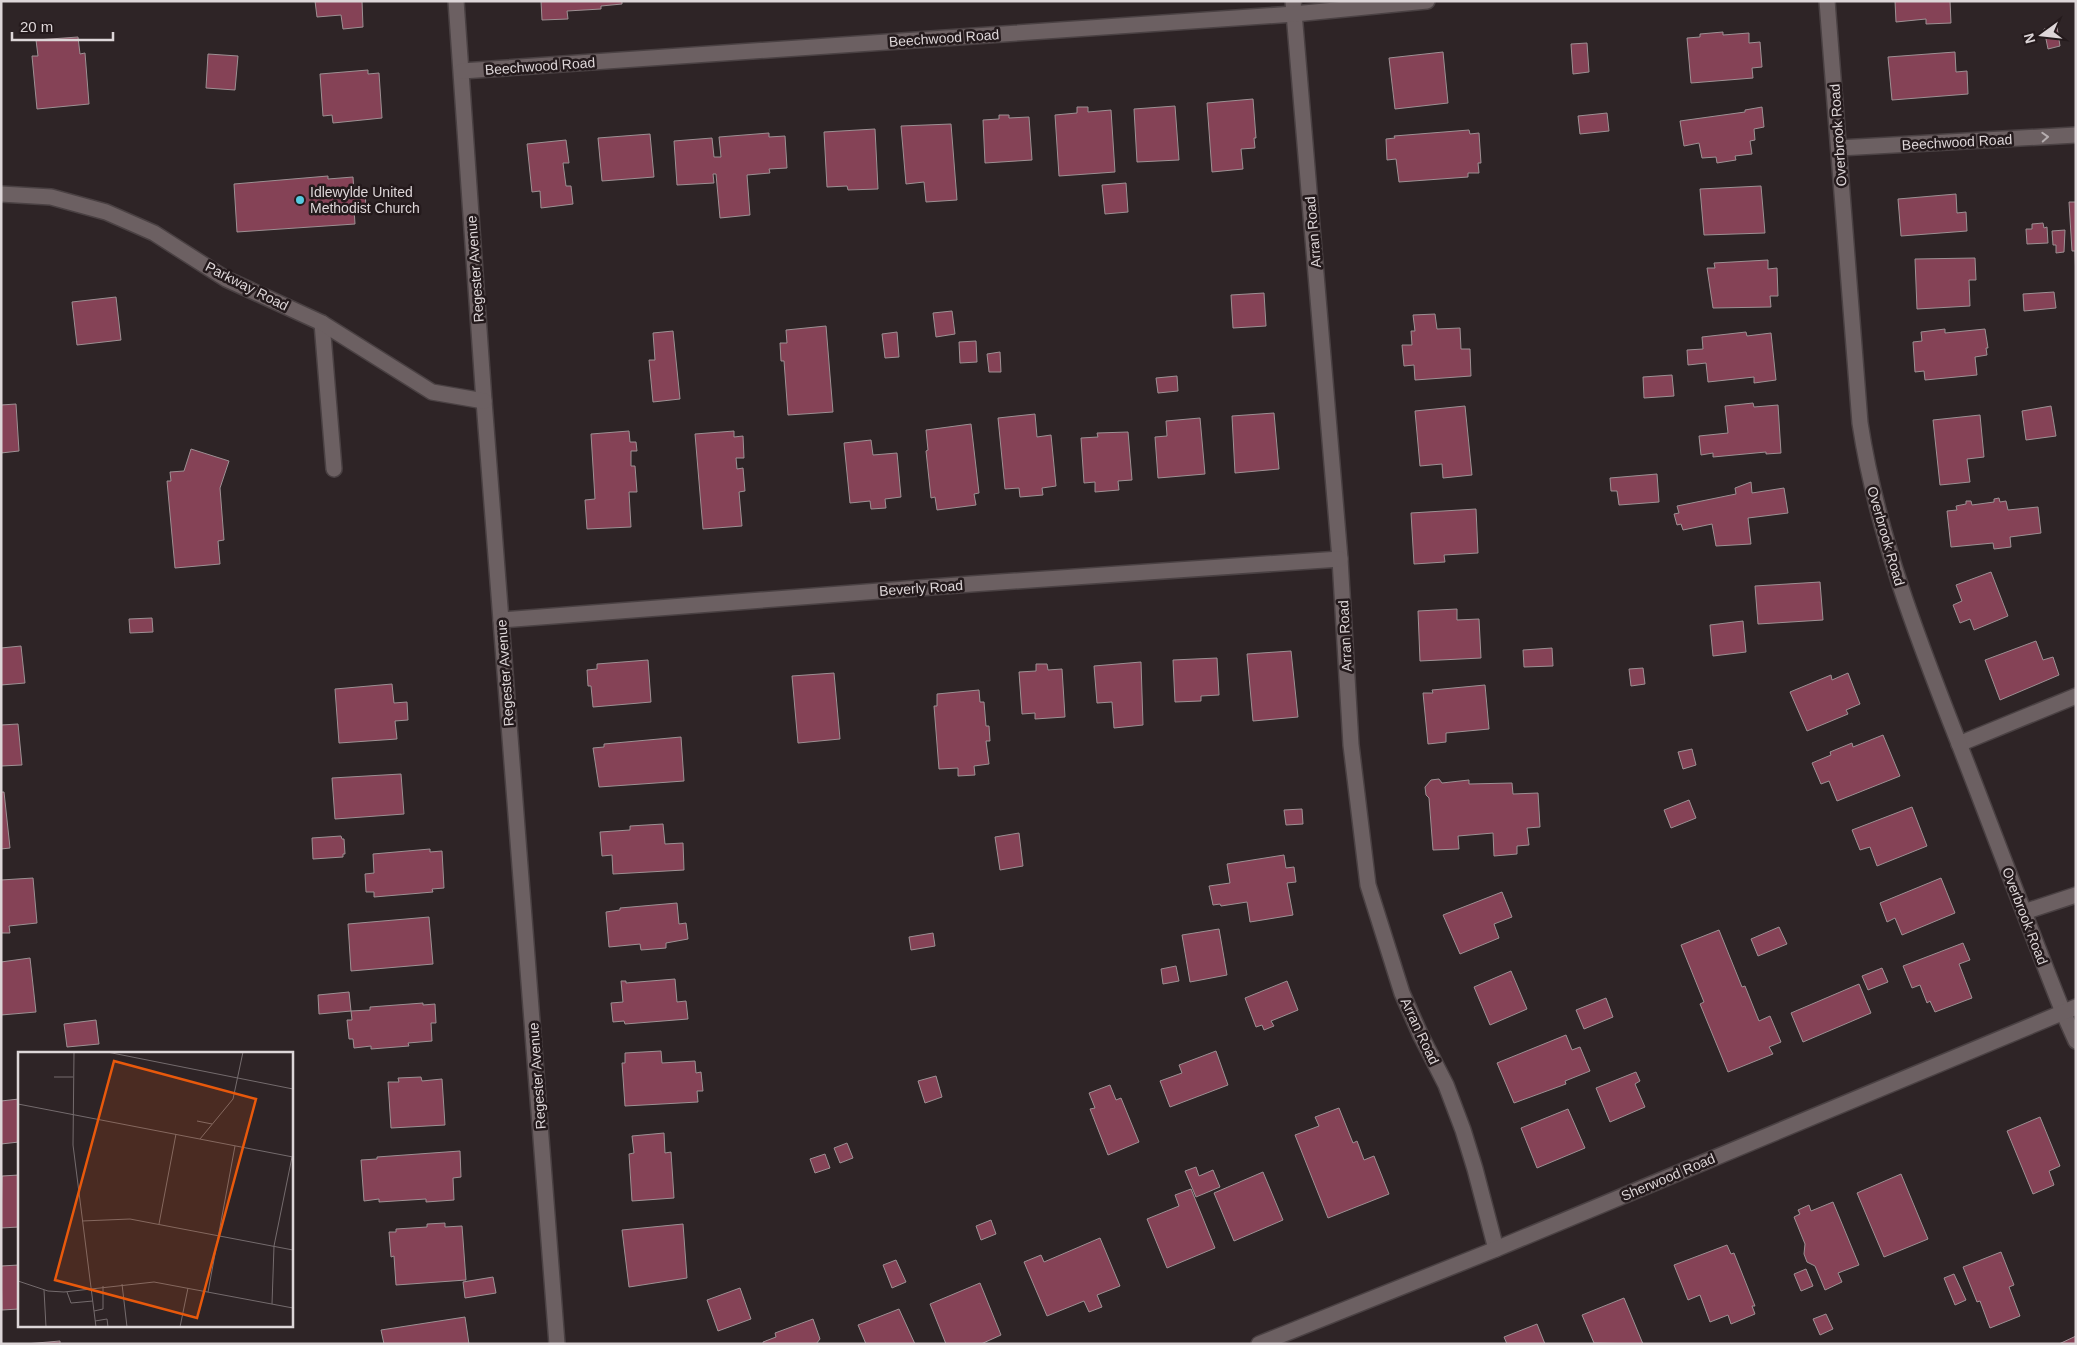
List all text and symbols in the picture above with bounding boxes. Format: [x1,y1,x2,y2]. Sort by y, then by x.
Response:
scale bar [12,10,114,42]
north arrow [2017,10,2067,60]
text: 20 m [20,18,53,35]
street label: Beechwood Road [888,26,1000,50]
text: N [2020,31,2038,45]
street label: Beechwood Road [484,54,596,78]
street label: Overbrook Road [1826,83,1850,187]
street label: Beechwood Road [1901,131,2013,153]
one-way arrow [2041,131,2049,142]
place label: Idlewylde United Methodist Church [310,184,420,216]
marker: Idlewylde United Methodist Church [294,194,306,206]
street label: Arran Road [1302,196,1324,268]
street label: Regester Avenue [463,215,487,323]
street label: Parkway Road [203,258,291,314]
street label: Overbrook Road [1864,484,1908,588]
street label: Beverly Road [879,577,963,599]
street label: Arran Road [1335,600,1355,672]
street label: Regester Avenue [493,619,517,727]
street label: Overbrook Road [1999,865,2051,967]
street label: Arran Road [1398,995,1442,1067]
street label: Regester Avenue [525,1022,549,1130]
inset map [18,1052,292,1328]
street label: Sherwood Road [1619,1150,1717,1204]

